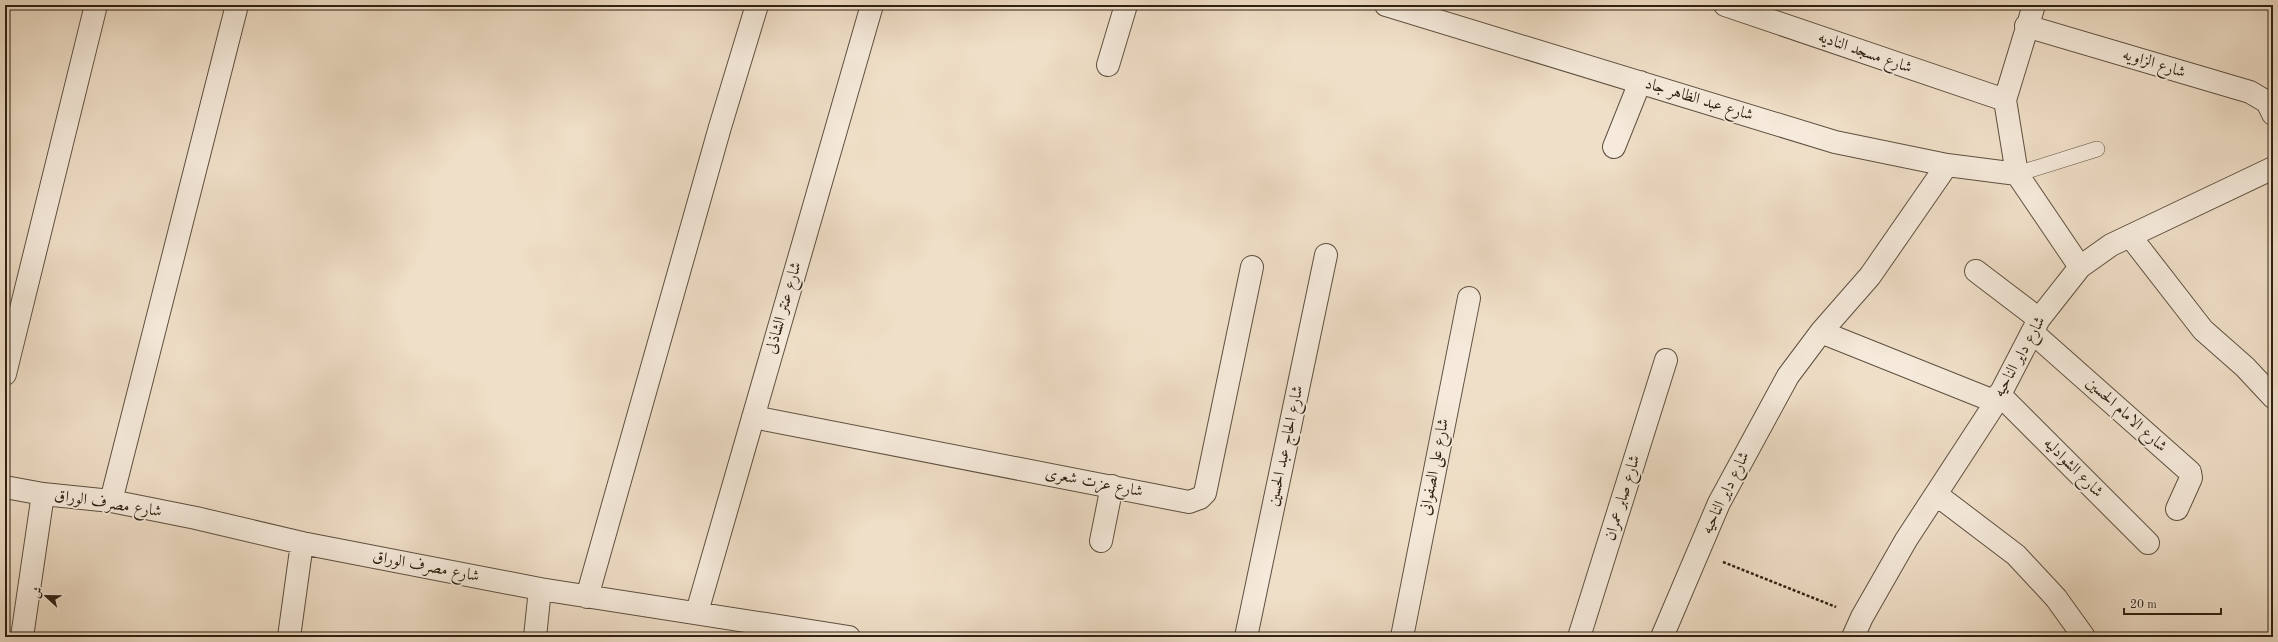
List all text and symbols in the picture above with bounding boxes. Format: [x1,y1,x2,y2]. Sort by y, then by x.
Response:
street label: شارع مسجد الناديه [1815,29,1914,80]
street label: شارع الزاويه [2120,46,2188,85]
street label: شارع عبد الظاهر جاد [1642,76,1755,128]
street label: شارع عنتر الشاذلى [763,260,809,357]
street label: شارع داير الناحيه [1991,314,2052,402]
street label: شارع الامام الحسين [2079,375,2169,459]
street label: شارع الحاج عبد الحسين [1265,384,1311,509]
street label: شارع على الصفوانى [1418,417,1456,517]
street label: شارع الشوادليه [2037,435,2106,504]
street label: شارع داير الناحيه [1699,449,1756,538]
street label: شارع صابر عمران [1602,453,1647,544]
street label: شارع عزت شعرى [1043,466,1144,504]
street label: شارع مصرف الوراق [53,488,163,524]
street label: شارع مصرف الوراق [371,549,481,589]
north arrow [26,576,66,616]
text: ش [31,586,45,600]
scale bar [2124,590,2221,616]
text: 20 m [2130,599,2157,611]

